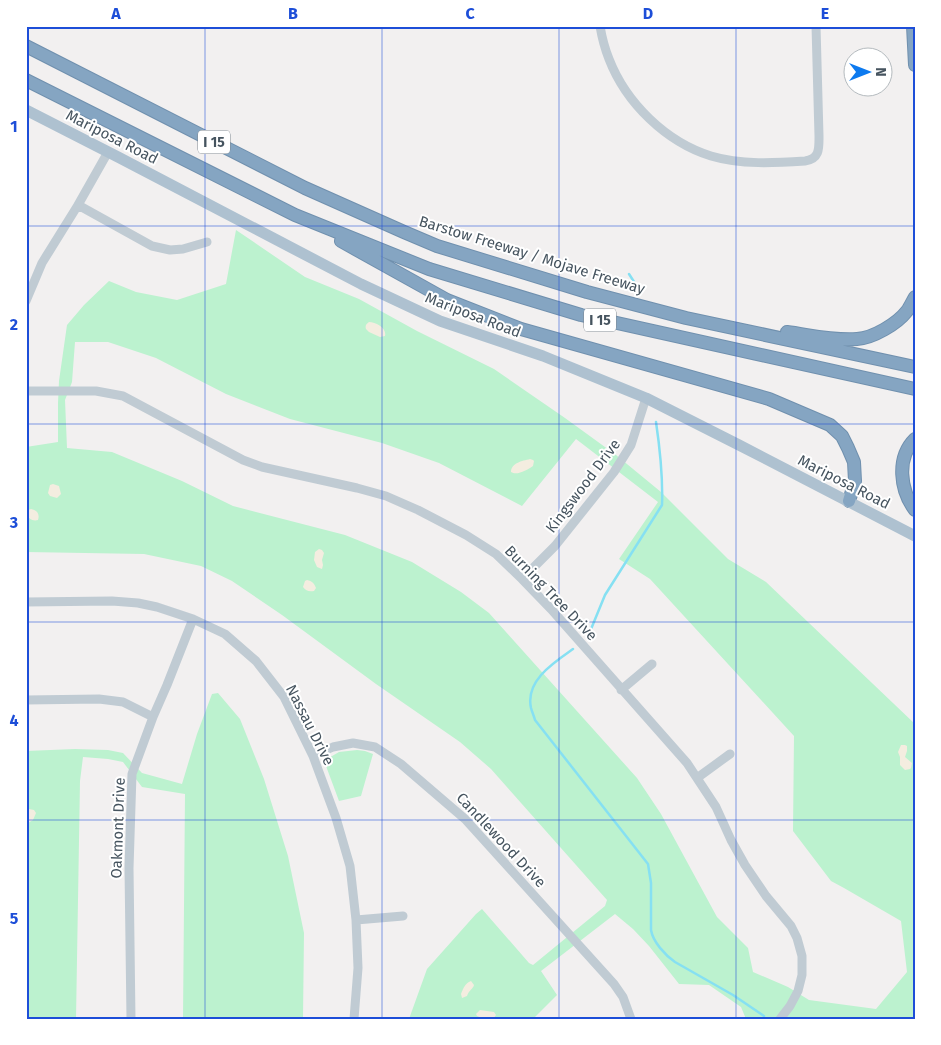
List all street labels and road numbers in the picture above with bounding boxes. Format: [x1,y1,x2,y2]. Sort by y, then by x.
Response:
street label: Mariposa Road [63,106,161,168]
road number: I 15 [198,130,230,154]
street label: Barstow Freeway / Mojave Freeway [417,212,648,298]
street label: Mariposa Road [423,288,523,342]
road number: I 15 [584,308,616,332]
street label: Kingswood Drive [542,436,624,536]
street label: Mariposa Road [795,451,893,513]
street label: Burning Tree Drive [501,542,601,644]
street label: Nassau Drive [282,682,338,768]
street label: Oakmont Drive [107,777,129,879]
street label: Candlewood Drive [452,789,550,891]

